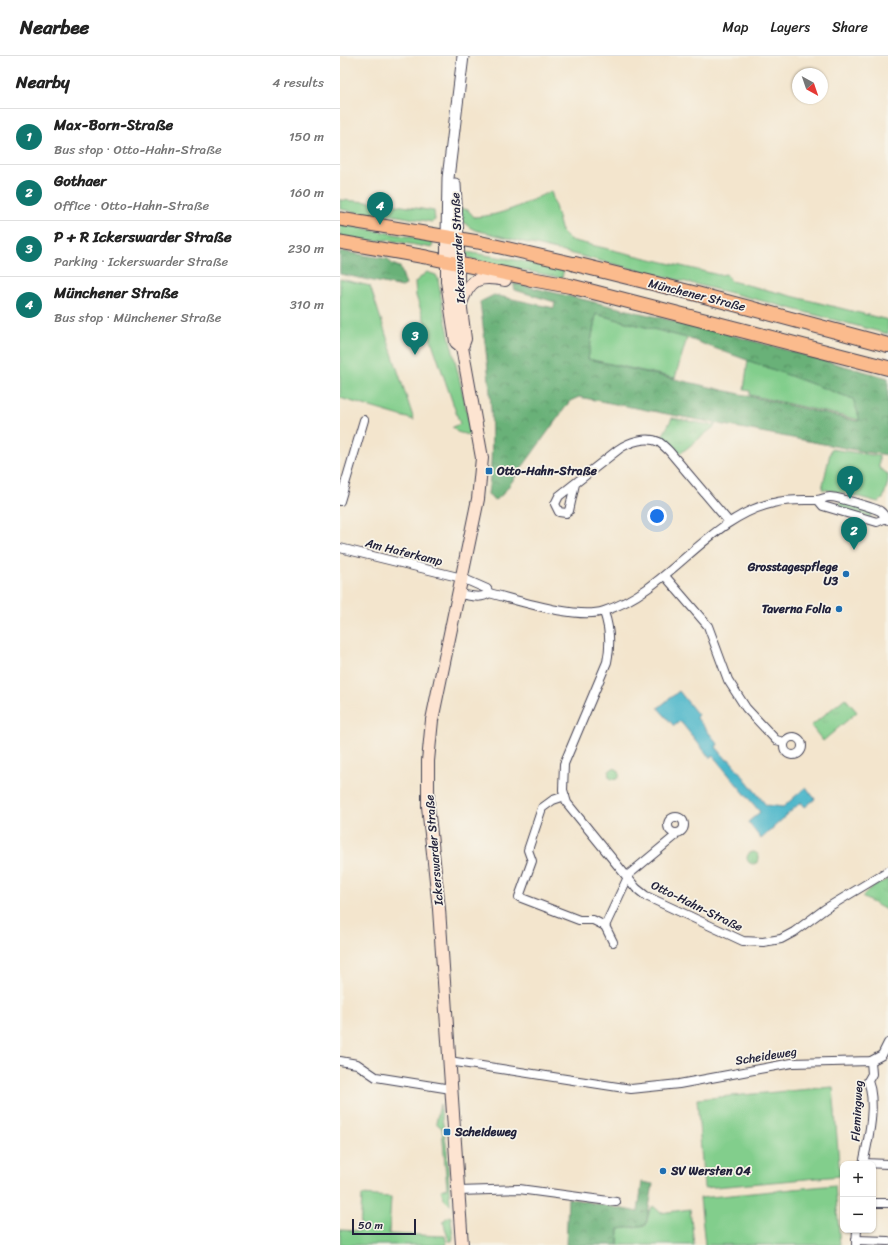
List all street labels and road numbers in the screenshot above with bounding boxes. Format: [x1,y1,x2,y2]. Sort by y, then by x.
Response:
street label: Ickerswarder Straße [444,192,472,305]
street label: Münchener Straße [646,272,748,318]
street label: Am Haferkamp [362,532,446,572]
street label: Ickerswarder Straße [418,794,450,907]
street label: Otto-Hahn-Straße [647,874,747,938]
street label: Scheideweg [734,1040,798,1072]
street label: Flemingweg [844,1080,870,1142]

